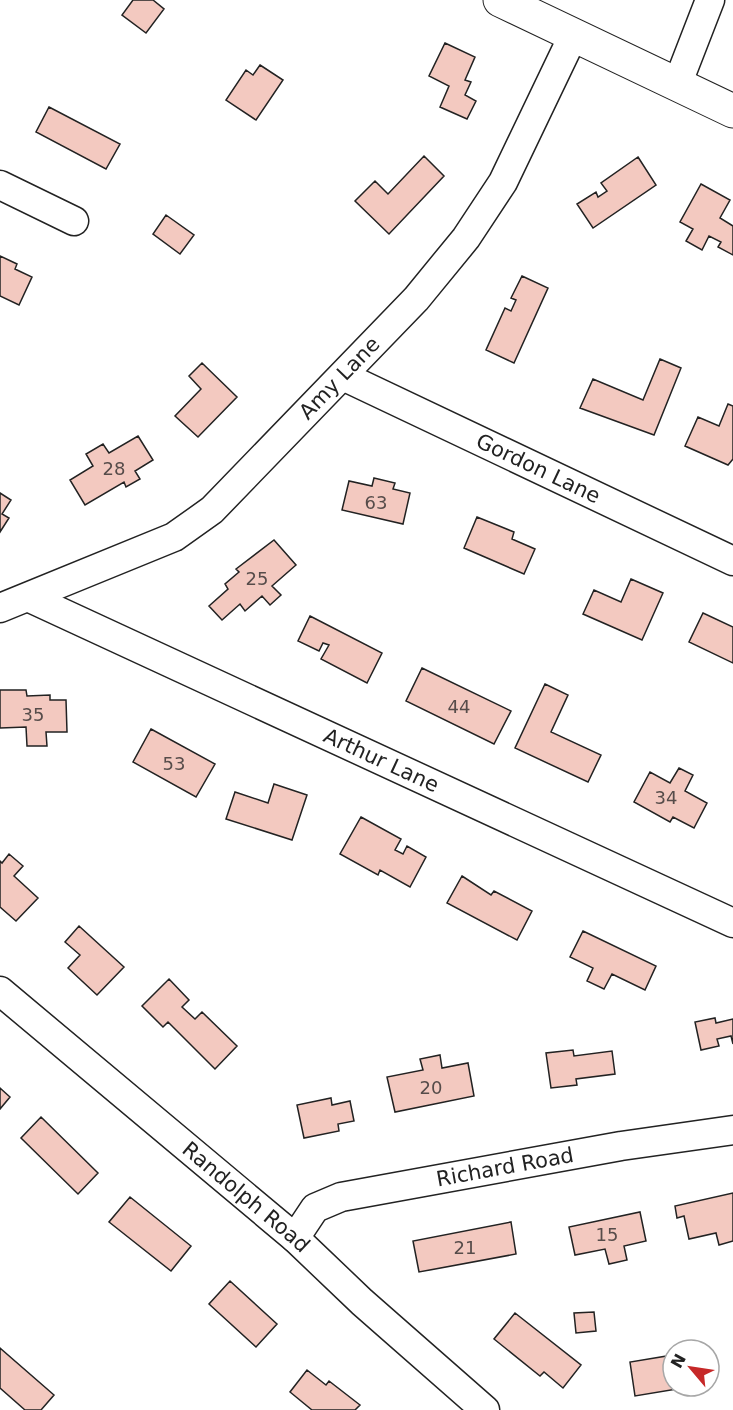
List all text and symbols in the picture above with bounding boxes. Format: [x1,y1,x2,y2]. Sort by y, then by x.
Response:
street label: Amy Lane [294,332,385,424]
street label: Gordon Lane [472,429,604,508]
house number: 28 [103,458,125,479]
house number: 63 [365,492,387,513]
house number: 25 [246,568,268,589]
house number: 44 [448,696,470,717]
house number: 35 [22,704,44,725]
street label: Arthur Lane [320,723,443,797]
house number: 53 [163,753,185,774]
house number: 34 [655,787,677,808]
house number: 20 [420,1077,442,1098]
street label: Randolph Road [178,1137,314,1257]
street label: Richard Road [434,1143,576,1191]
house number: 15 [596,1224,618,1245]
house number: 21 [454,1237,476,1258]
north arrow [661,1338,721,1398]
text: N [667,1351,690,1371]

